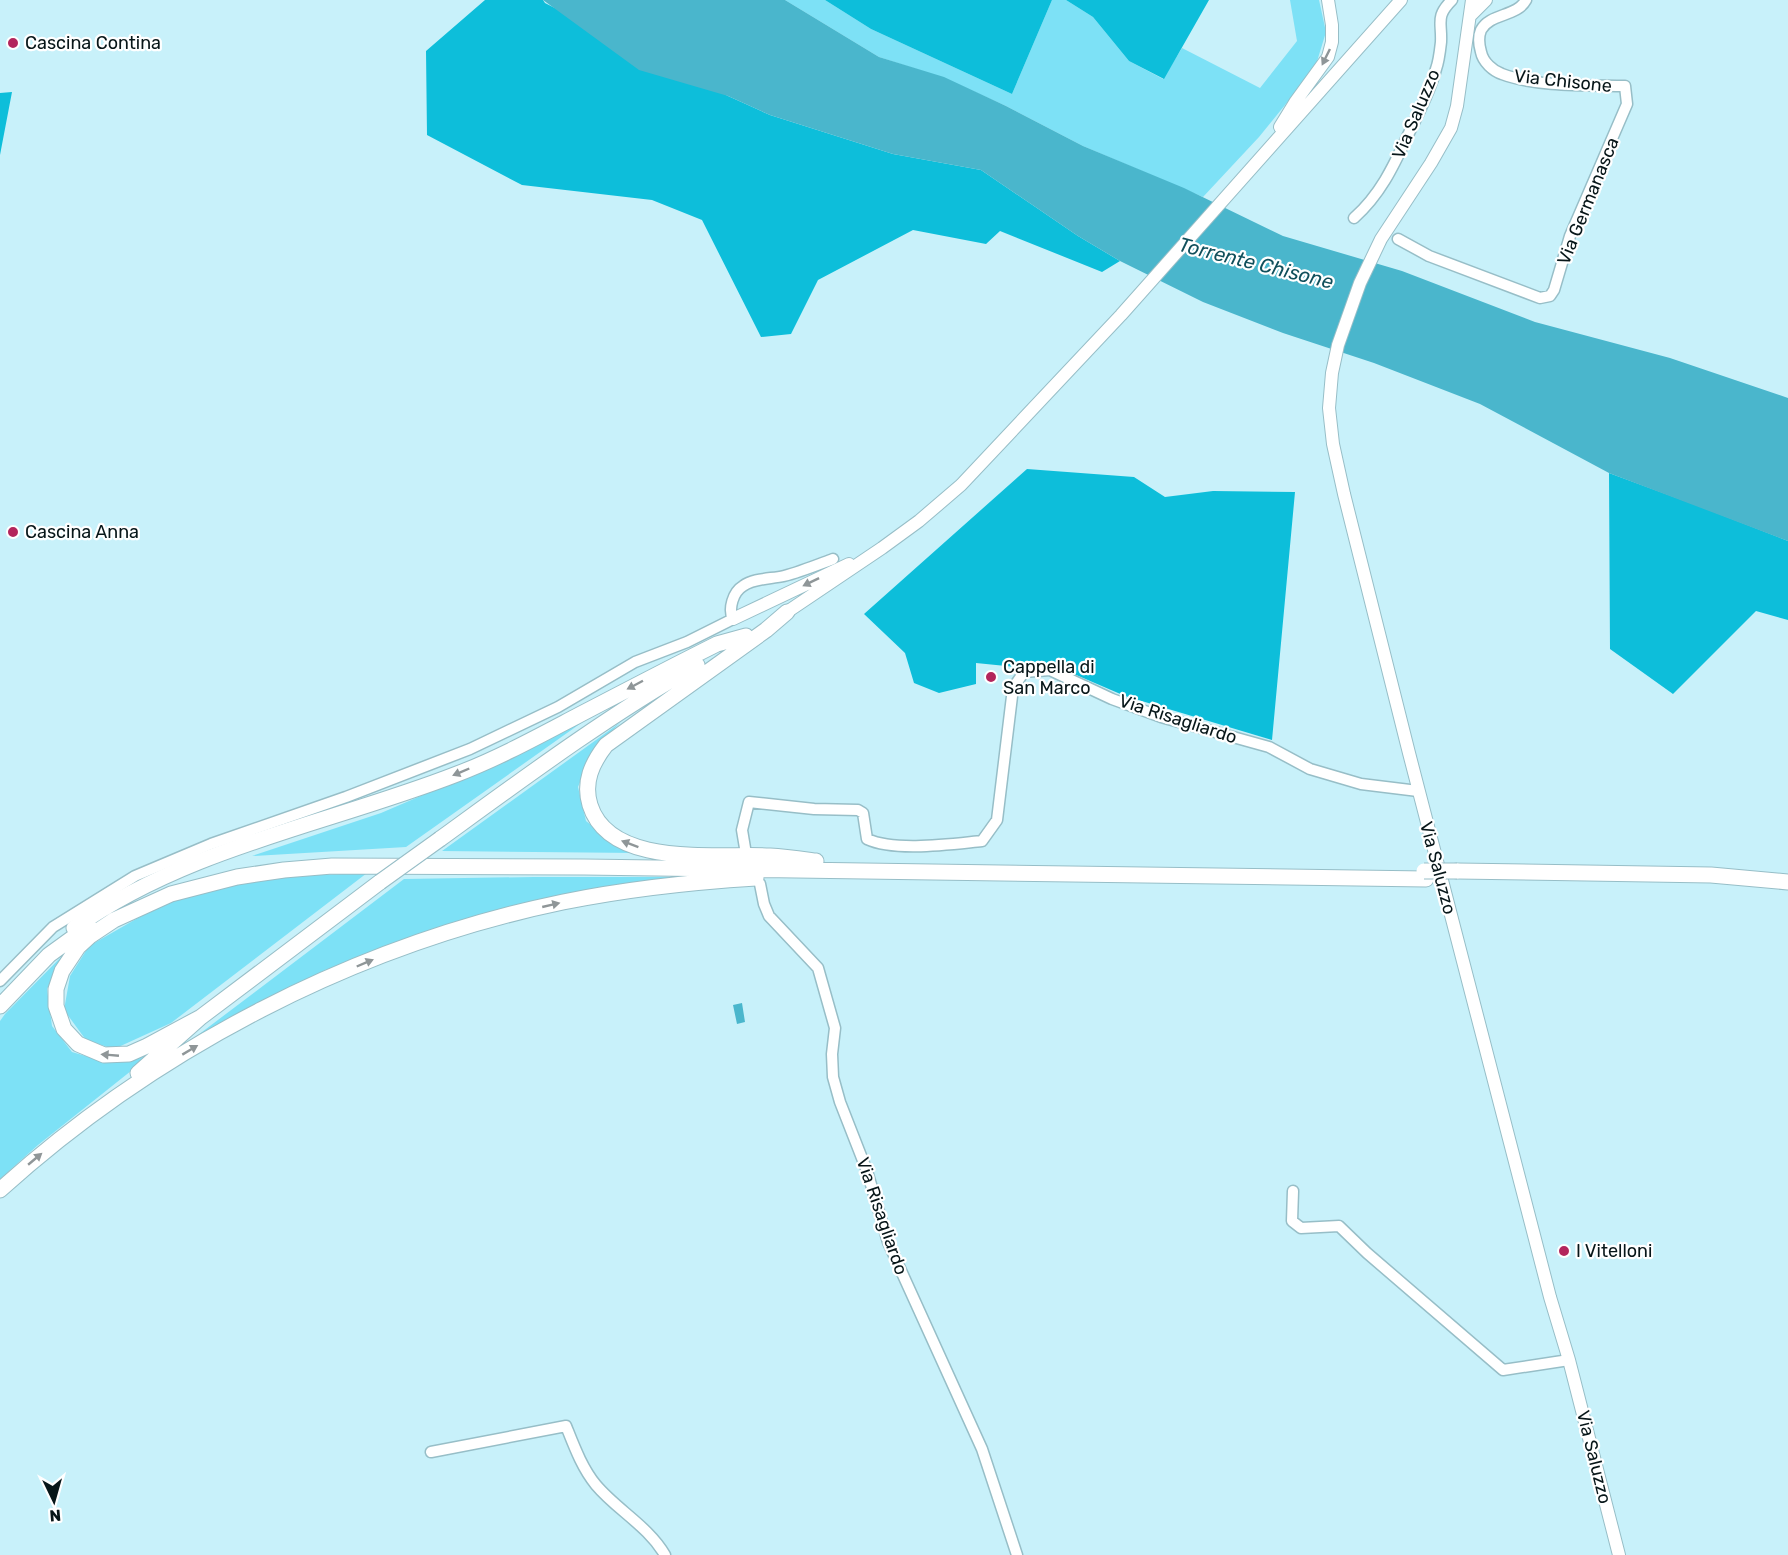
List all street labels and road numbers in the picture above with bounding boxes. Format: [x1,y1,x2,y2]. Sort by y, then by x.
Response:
street label: Via Chisone [1513,65,1613,97]
street label: Via Saluzzo [1387,66,1445,162]
street label: Via Germanasca [1552,134,1624,268]
street label: Via Risagliardo [1116,690,1240,748]
street label: Via Saluzzo [1415,819,1461,917]
street label: Via Risagliardo [852,1154,912,1278]
street label: Via Saluzzo [1572,1408,1616,1506]

